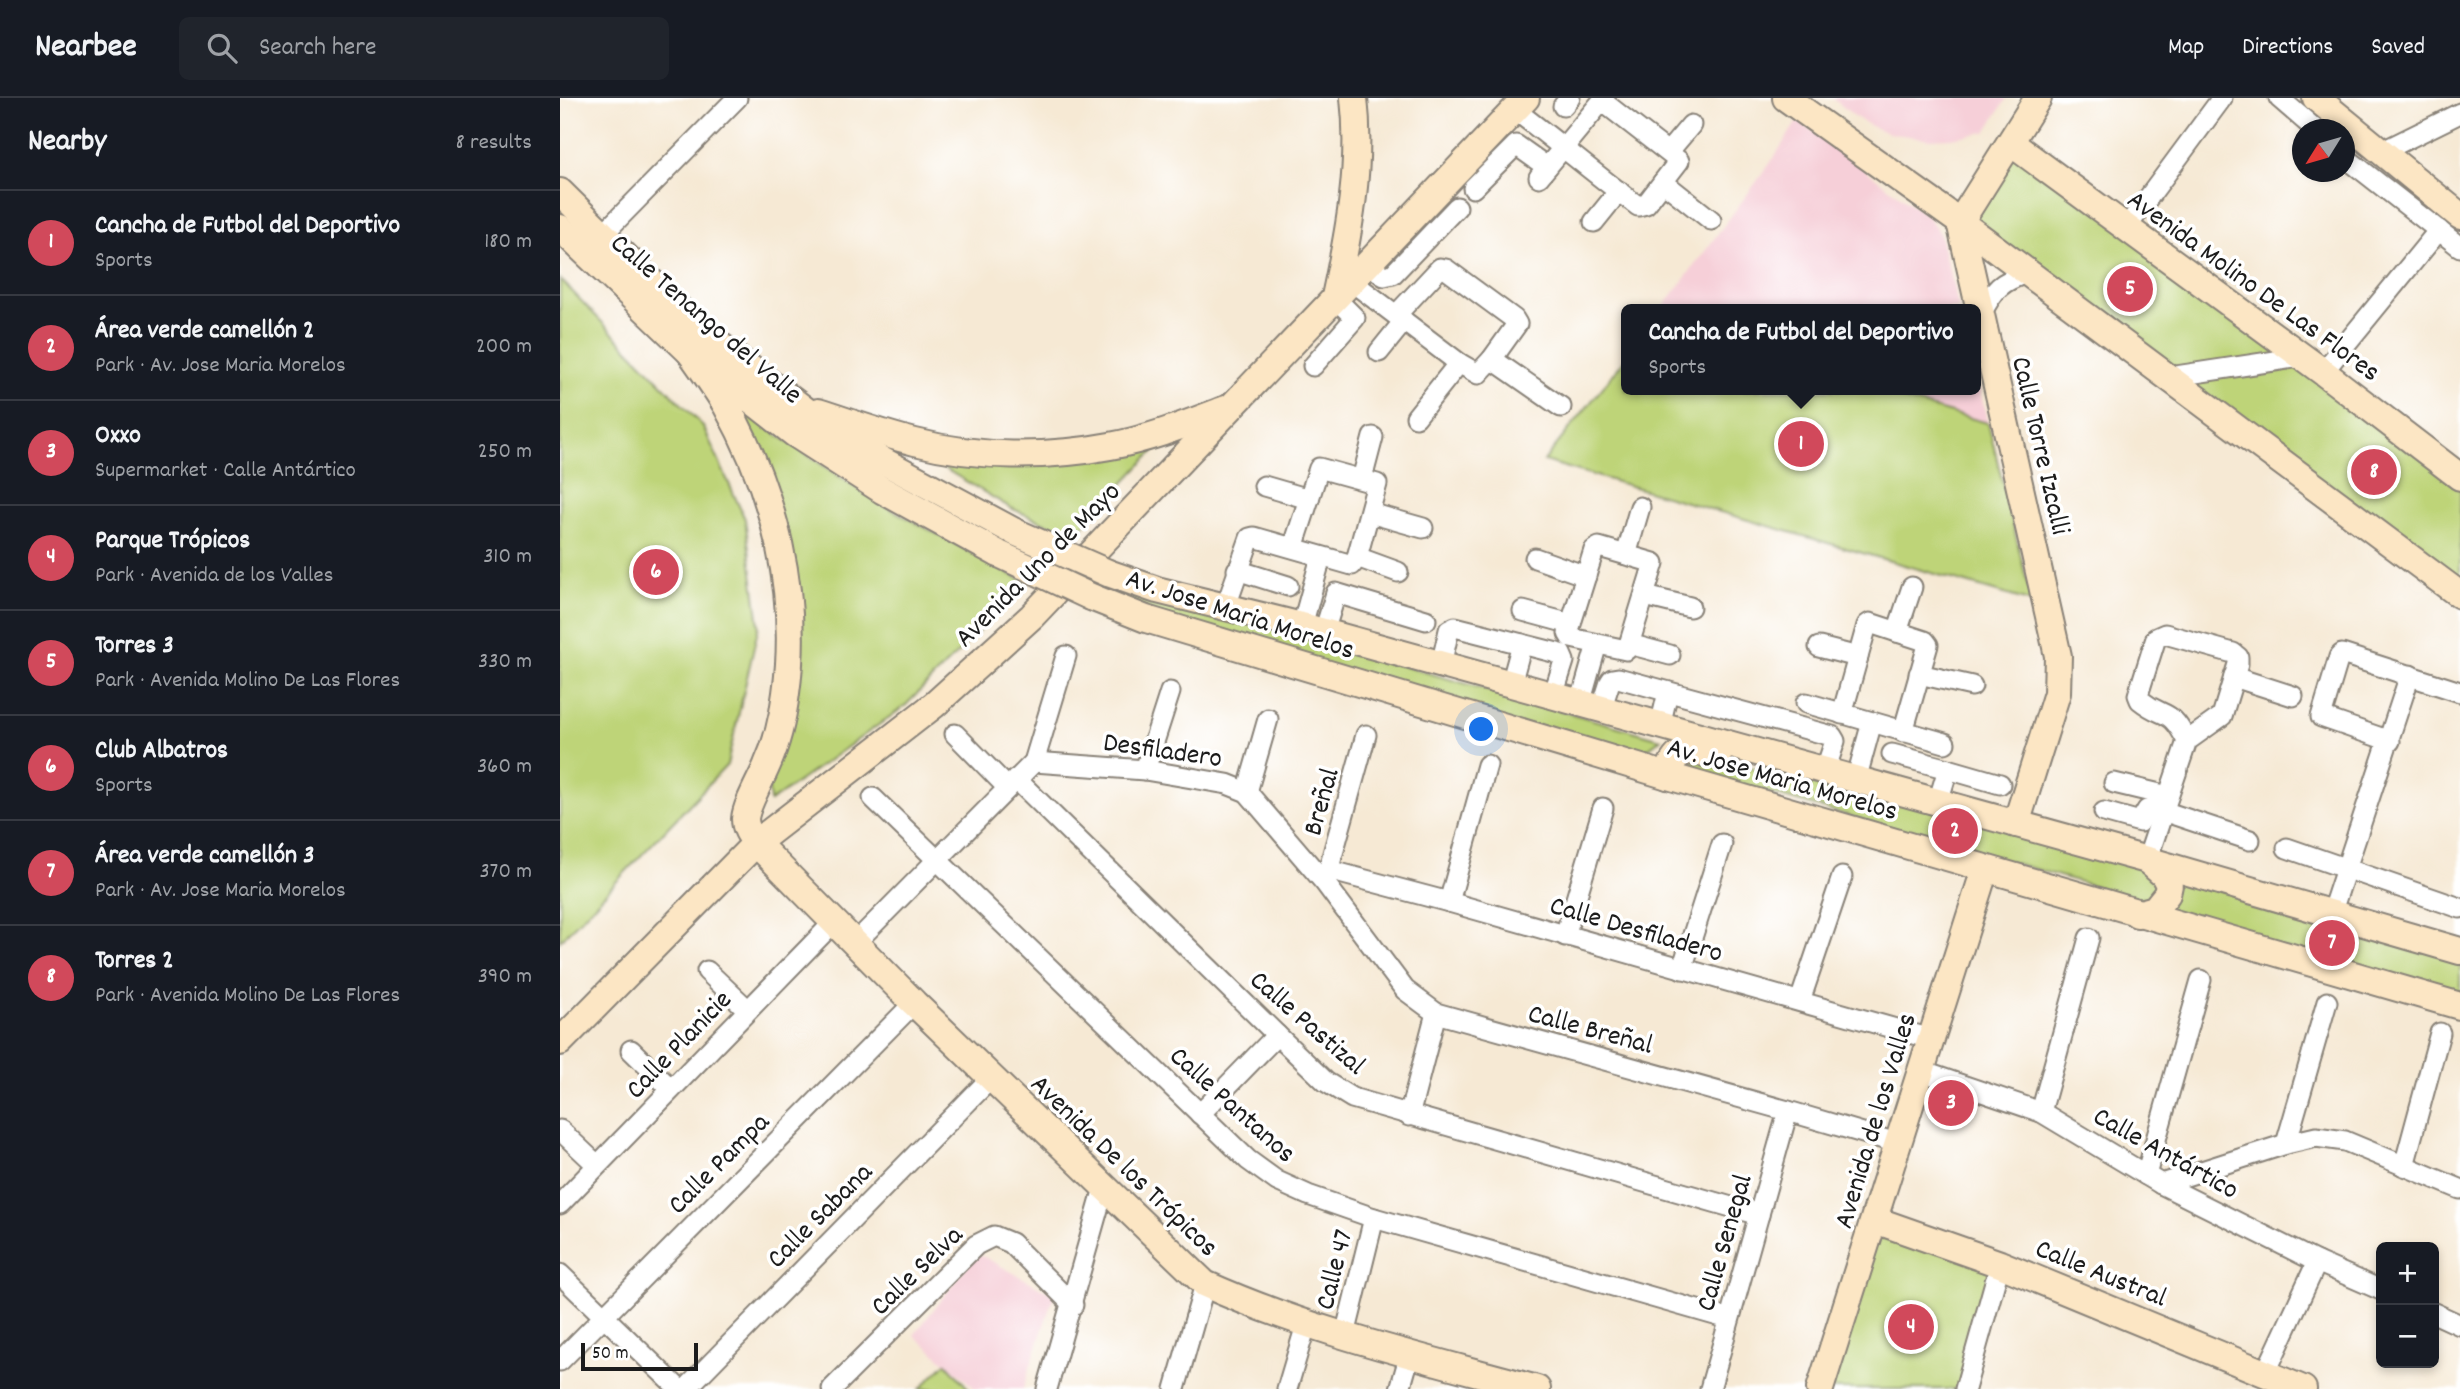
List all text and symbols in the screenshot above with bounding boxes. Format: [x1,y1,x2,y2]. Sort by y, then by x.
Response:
search box [179,17,669,80]
text: Nearbee [35,25,137,72]
icon: search [203,29,241,67]
text: Search here [259,30,376,67]
text: Map [2168,31,2204,65]
text: Directions [2242,31,2333,65]
text: Saved [2371,31,2425,65]
north arrow [2292,119,2355,182]
text: Nearby [28,122,106,165]
text: 8 results [456,127,532,160]
street label: Avenida Molino De Las Flores [2117,182,2387,394]
text: Cancha de Futbol del Deportivo [95,208,400,245]
text: 1 [48,226,54,259]
text: 180 m [484,226,532,259]
street label: Calle Tenango del Valle [600,226,810,416]
text: Sports [95,245,153,278]
pin: 5 [2107,263,2153,315]
popup [1621,304,1981,395]
text: Área verde camellón 2 [95,313,314,350]
text: Cancha de Futbol del Deportivo [1648,315,1954,352]
text: 2 [46,331,56,364]
text: 200 m [476,331,532,364]
text: Park · Av. Jose Maria Morelos [95,350,346,383]
text: Sports [1648,352,1706,385]
street label: Calle Torre Izcalli [1998,353,2078,539]
text: Oxxo [95,418,141,455]
pin: 1 [1778,418,1824,470]
text: 3 [46,436,56,469]
text: 250 m [478,436,532,469]
pin: 8 [2351,446,2397,498]
text: Supermarket · Calle Antártico [95,455,356,488]
street label: Avenida Uno de Mayo [947,474,1132,659]
text: Parque Trópicos [95,523,250,560]
text: 4 [46,541,56,574]
text: 310 m [483,541,532,574]
pin: 6 [633,546,679,598]
text: Park · Avenida de los Valles [95,560,333,593]
street label: Av. Jose Maria Morelos [1120,561,1359,673]
text: Torres 3 [95,628,174,665]
text: 5 [46,646,56,679]
text: 330 m [478,646,532,679]
text: Park · Avenida Molino De Las Flores [95,665,400,698]
your location [1464,712,1498,746]
street label: Desfiladero [1100,725,1224,781]
street label: Av. Jose Maria Morelos [1662,730,1902,834]
text: Club Albatros [95,733,228,770]
text: 6 [45,751,57,784]
text: 360 m [477,751,532,784]
street label: Breñal [1295,764,1353,841]
text: Sports [95,770,153,803]
pin: 2 [1932,805,1978,857]
text: Área verde camellón 3 [95,838,315,875]
text: 7 [47,856,55,889]
text: 370 m [479,856,532,889]
text: Park · Av. Jose Maria Morelos [95,875,346,908]
street label: Calle Desfiladero [1544,888,1727,976]
pin: 7 [2309,917,2355,969]
text: Torres 2 [95,943,174,980]
text: 8 [46,961,56,994]
text: 390 m [478,961,532,994]
street label: Calle Pastizal [1239,963,1373,1087]
text: Park · Avenida Molino De Las Flores [95,980,400,1013]
street label: Calle Planicie [618,983,743,1110]
street label: Calle Breñal [1523,996,1657,1068]
street label: Avenida de los Valles [1826,1009,1930,1234]
street label: Calle Pantanos [1158,1039,1303,1175]
street label: Avenida De los Trópicos [1019,1067,1226,1268]
pin: 3 [1928,1077,1974,1129]
street label: Calle Antártico [2084,1099,2245,1212]
street label: Calle Pampa [660,1105,781,1226]
street label: Calle Sabana [759,1155,884,1280]
street label: Calle Senegal [1688,1170,1766,1317]
street label: Calle Selva [863,1218,974,1327]
street label: Calle 47 [1308,1226,1366,1315]
street label: Calle Austral [2028,1231,2172,1320]
map controls [2376,1242,2439,1368]
button: + [2376,1242,2439,1305]
pin: 4 [1888,1301,1934,1353]
button: − [2376,1305,2439,1368]
scale bar [581,1340,698,1372]
text: 50 m [592,1341,629,1368]

